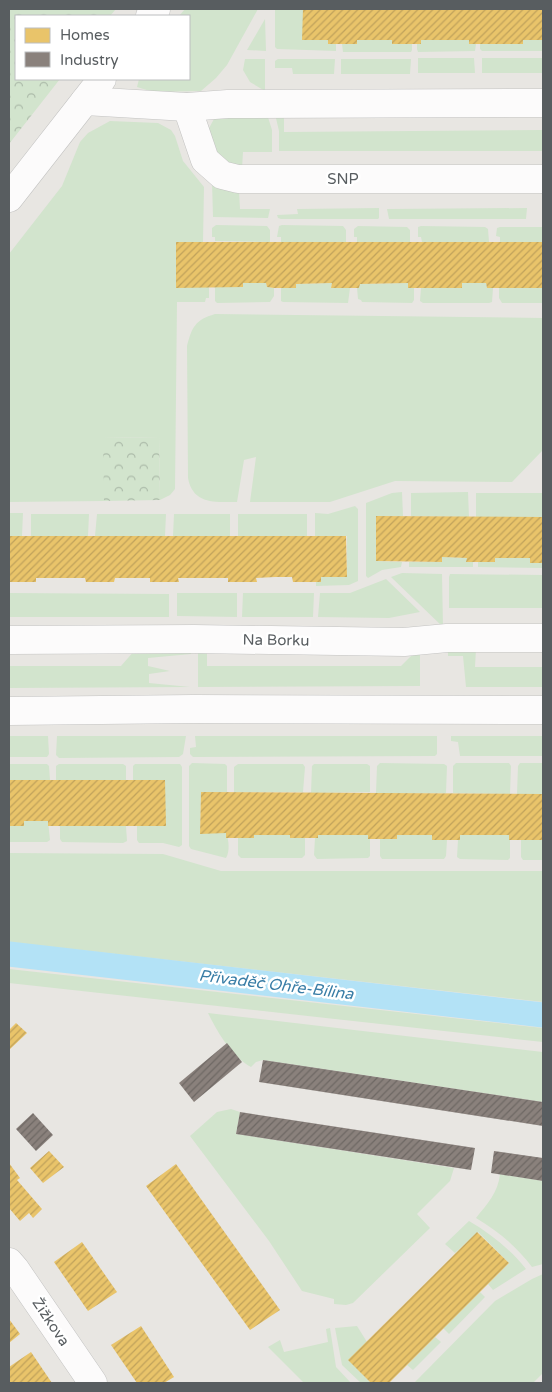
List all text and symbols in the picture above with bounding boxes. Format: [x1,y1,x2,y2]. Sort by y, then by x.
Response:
legend [15,15,190,80]
text: Homes [60,26,110,44]
text: Industry [60,51,119,69]
street label: SNP [327,170,359,188]
street label: Na Borku [242,630,310,650]
water label: Přivaděč Ohře-Bílina [198,966,355,1005]
street label: Žižkova [28,1295,74,1349]

